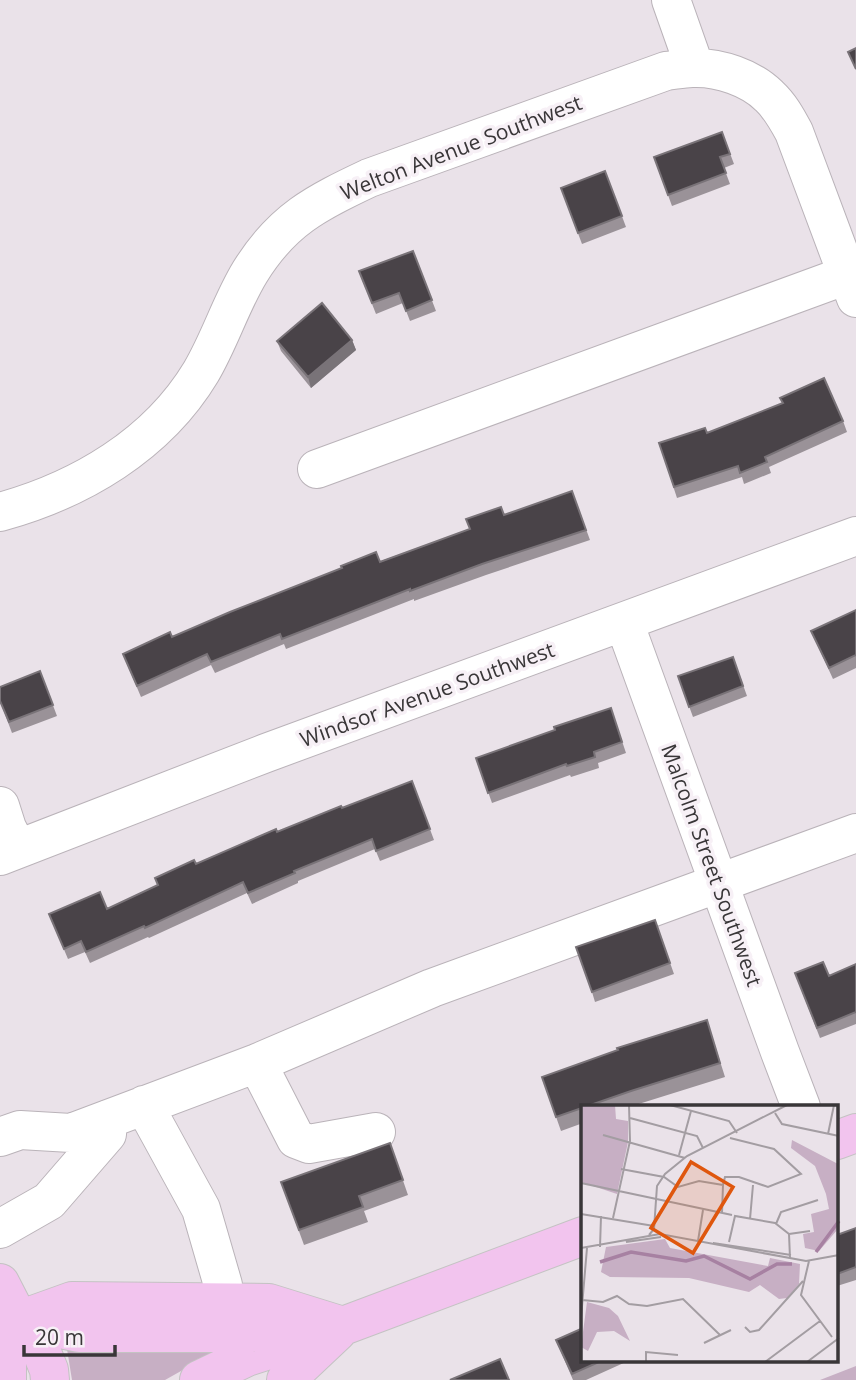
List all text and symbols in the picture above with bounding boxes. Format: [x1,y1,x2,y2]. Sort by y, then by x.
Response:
street label: Welton Avenue Southwest [336,88,586,206]
street label: Windsor Avenue Southwest [296,635,558,753]
street label: Malcolm Street Southwest [655,740,769,990]
inset map [581,1105,838,1362]
scale bar [24,1314,116,1358]
text: 20 m [35,1323,84,1351]

